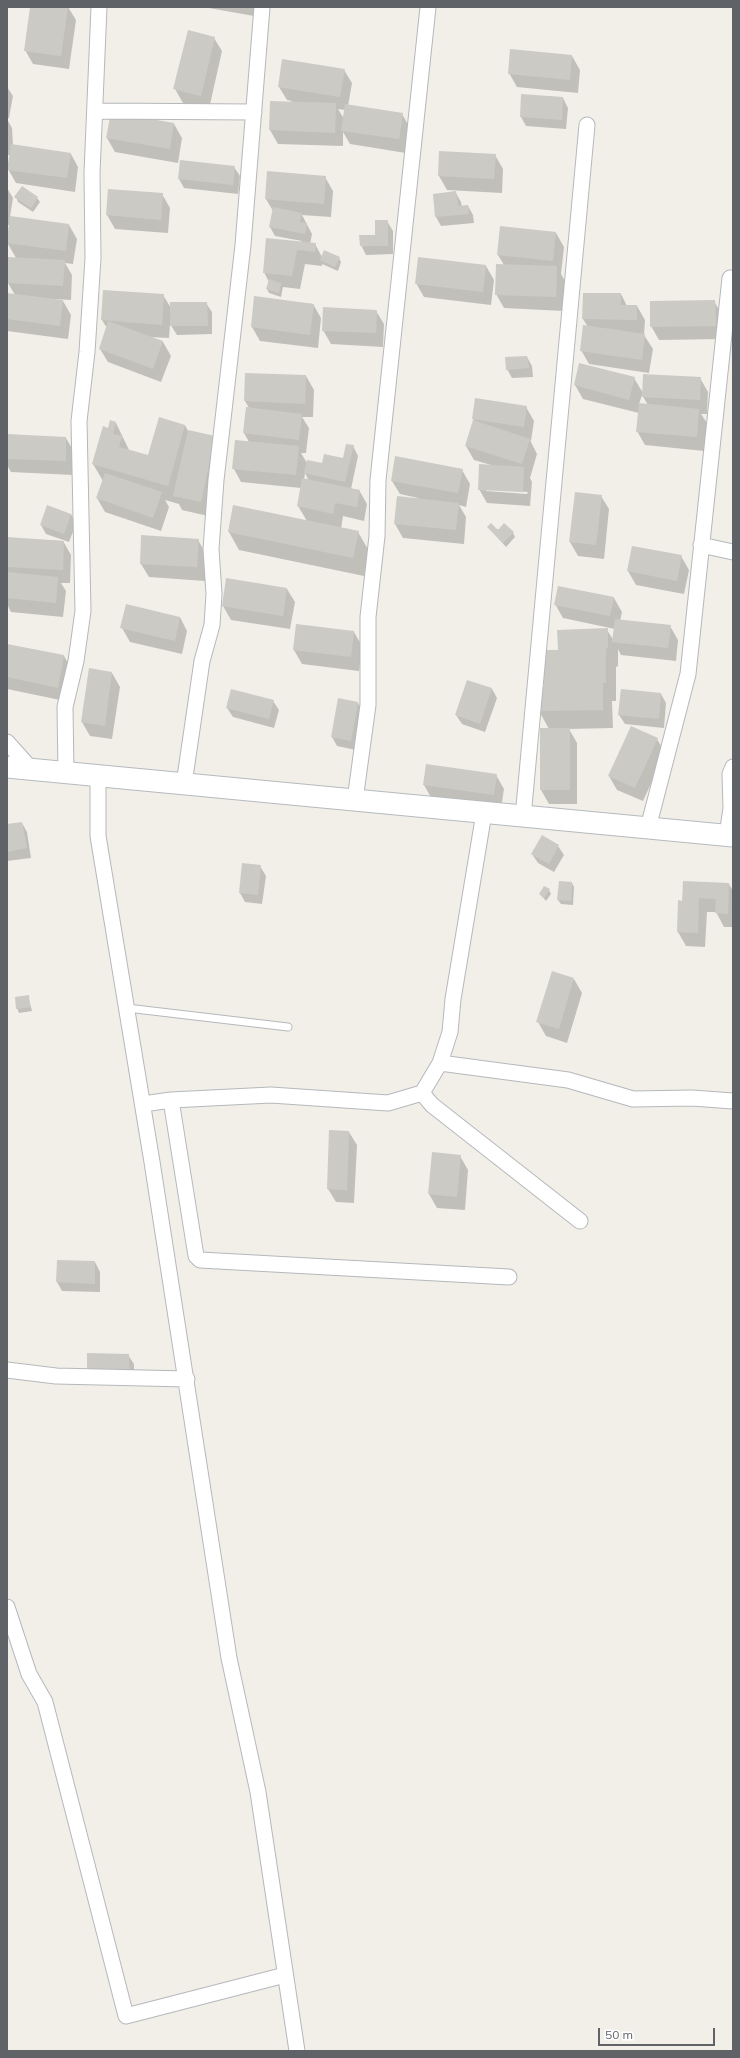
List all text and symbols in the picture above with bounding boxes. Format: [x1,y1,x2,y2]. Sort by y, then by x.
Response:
scale bar [600,2020,717,2046]
text: 50 m [605,2027,633,2042]

